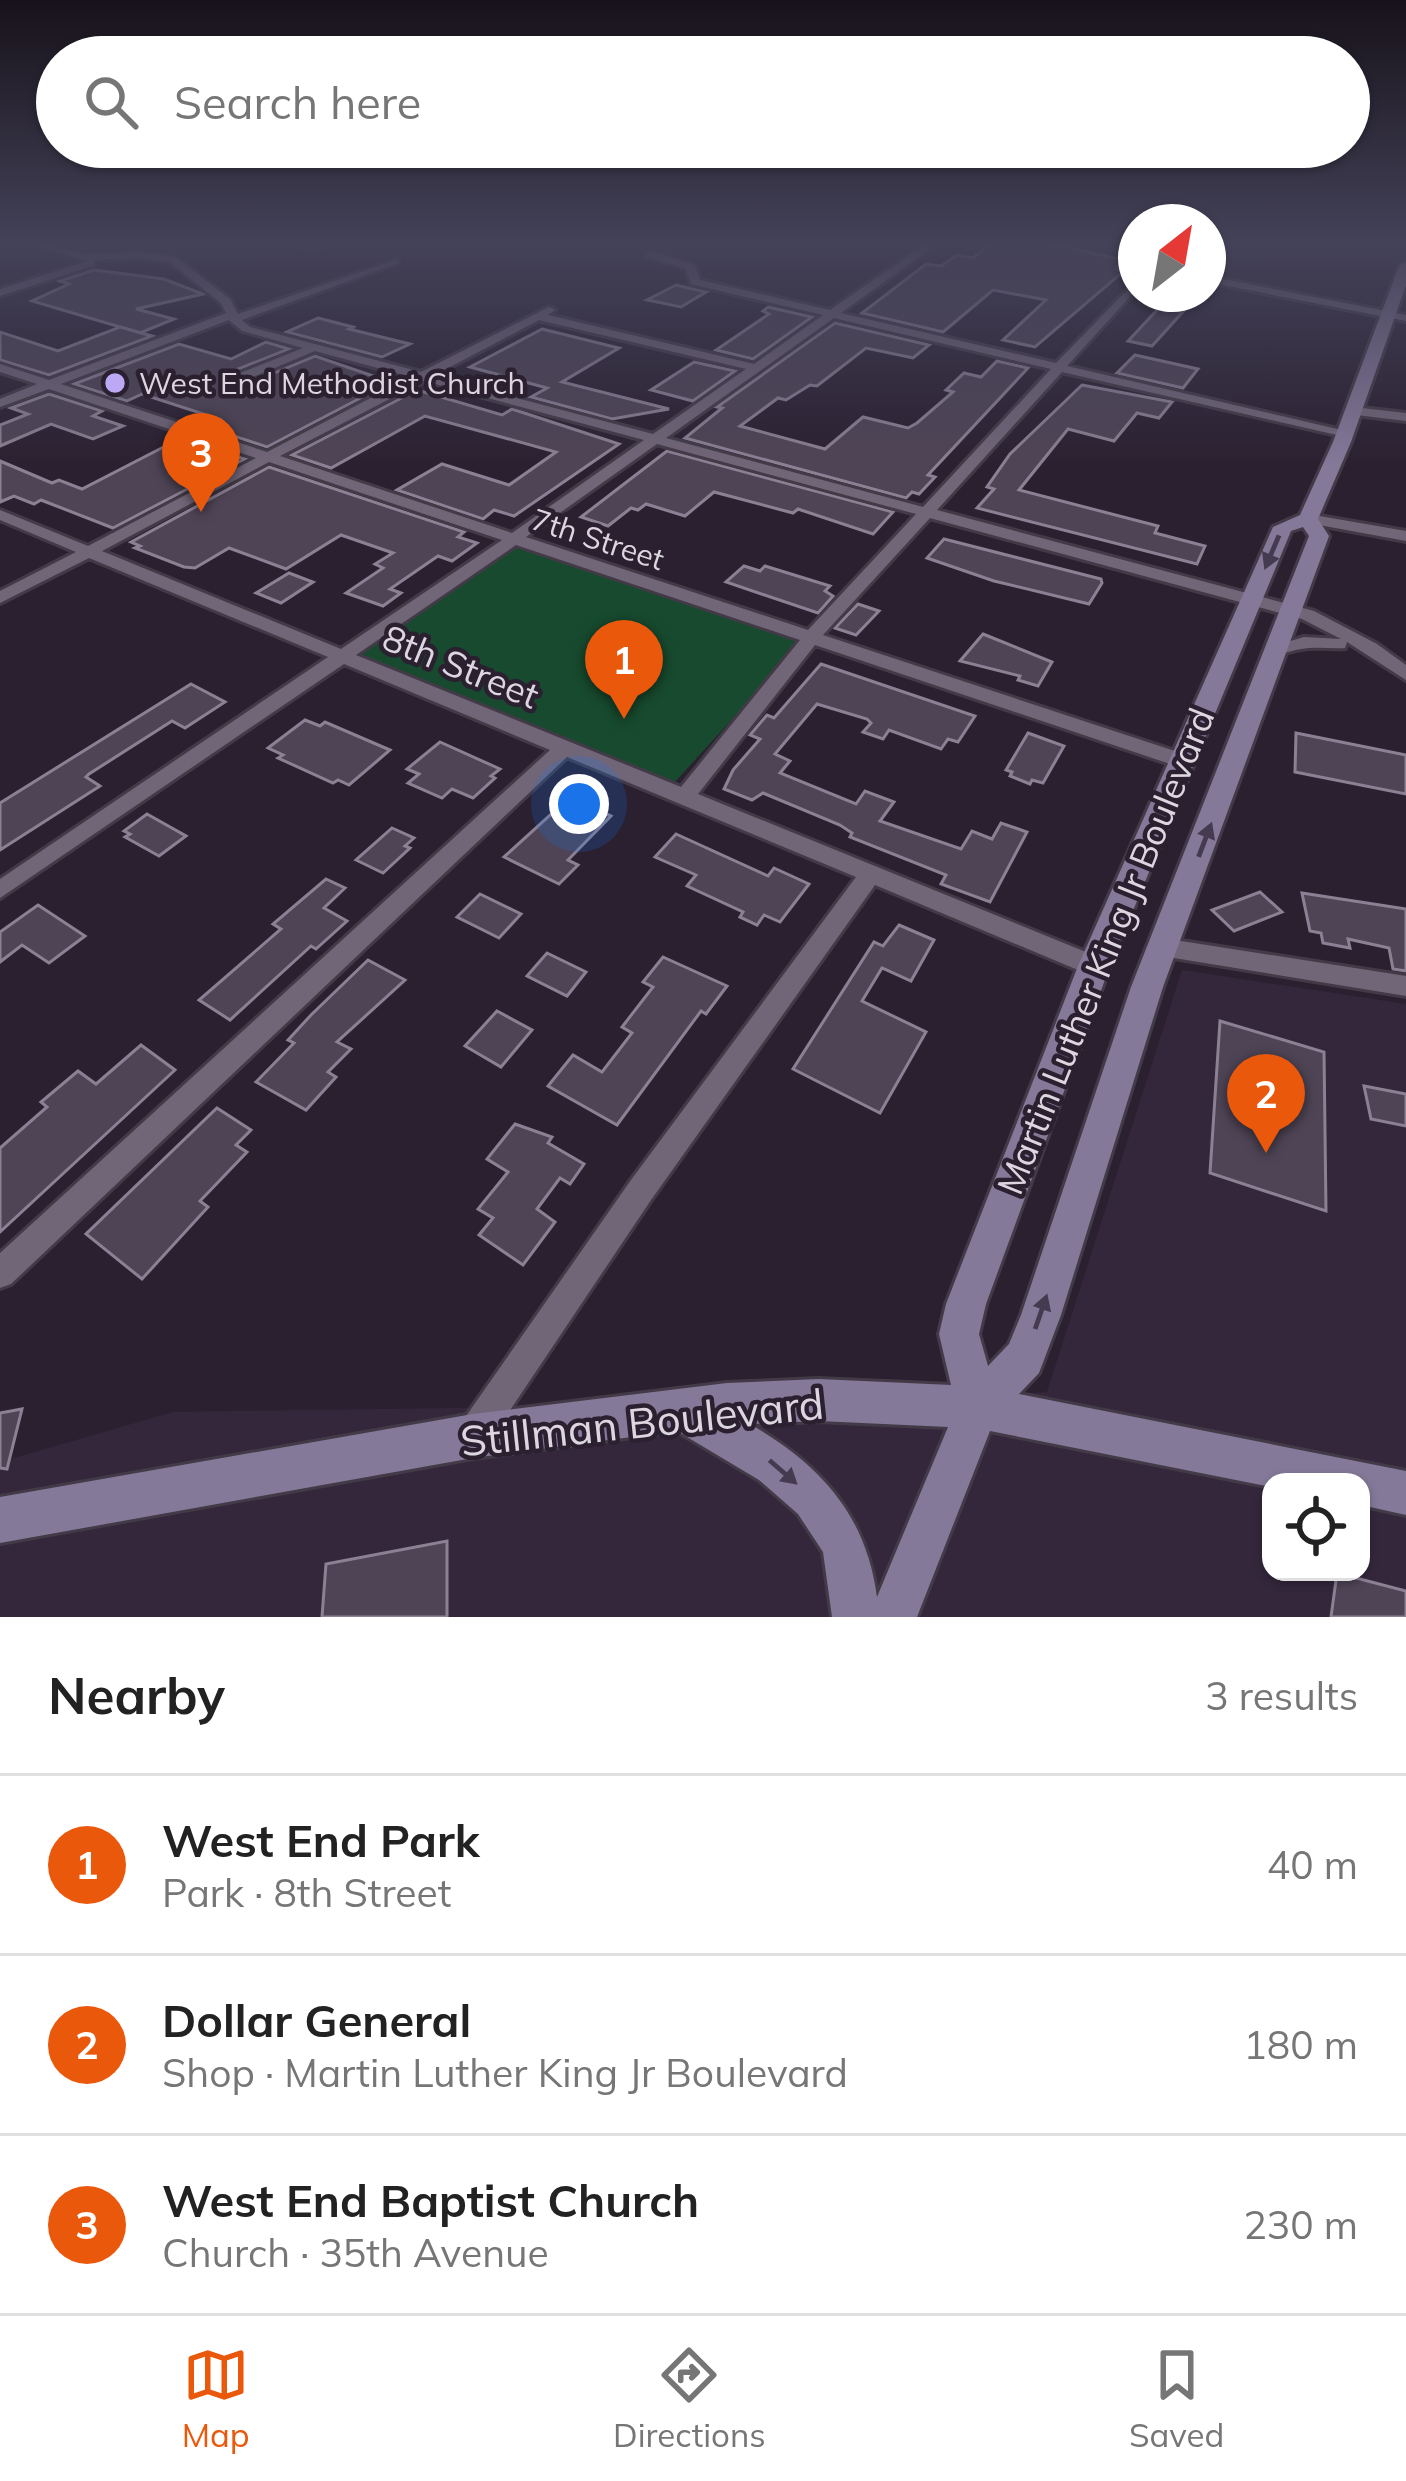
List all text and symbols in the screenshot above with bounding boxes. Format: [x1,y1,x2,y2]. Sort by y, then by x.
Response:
search box [36,36,1370,168]
icon: search [78,69,144,135]
text: Search here [174,74,421,130]
north arrow [1118,204,1226,312]
place label: West End Methodist Church [139,364,525,402]
marker: West End Methodist Church [102,370,128,396]
pin: 3 [162,413,240,512]
street label: 7th Street [527,500,669,578]
one-way arrow [1262,534,1281,570]
street label: 8th Street [376,614,546,718]
pin: 1 [585,620,663,719]
street label: Martin Luther King Jr Boulevard [987,701,1223,1201]
your location [549,774,609,834]
one-way arrow [1196,821,1215,857]
pin: 2 [1227,1054,1305,1153]
one-way arrow [1033,1294,1051,1330]
street label: Stillman Boulevard [458,1377,826,1467]
one-way arrow [768,1458,798,1485]
map controls [1262,1473,1370,1581]
button: locate [1262,1473,1370,1581]
text: Nearby [48,1663,225,1727]
text: 3 results [1205,1671,1358,1720]
text: West End Park [162,1812,479,1868]
text: 1 [75,1840,99,1889]
text: 40 m [1267,1840,1358,1889]
text: Park · 8th Street [162,1868,451,1917]
text: Dollar General [162,1992,471,2048]
text: 2 [75,2020,99,2069]
text: 180 m [1243,2020,1358,2069]
text: Shop · Martin Luther King Jr Boulevard [162,2048,848,2097]
text: West End Baptist Church [162,2172,699,2228]
text: 3 [75,2200,99,2249]
text: 230 m [1243,2200,1358,2249]
text: Church · 35th Avenue [162,2228,549,2277]
tab: Map [182,2342,250,2455]
tab: Directions [613,2342,766,2455]
tab: Saved [1129,2342,1224,2455]

